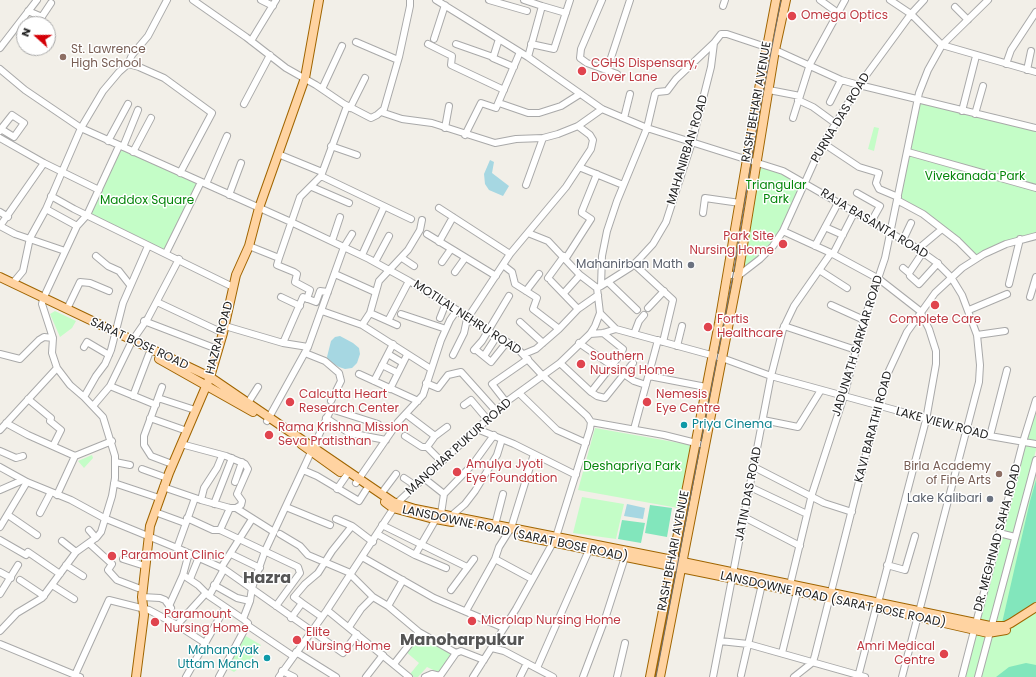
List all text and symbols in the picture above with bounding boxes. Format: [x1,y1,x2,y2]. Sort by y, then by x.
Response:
place label: Omega Optics [801,9,888,23]
marker: Omega Optics [786,10,798,22]
north arrow [16,16,56,56]
text: N [17,25,35,39]
street label: RASH BEHARI AVENUE [739,41,775,163]
place label: St. Lawrence High School [71,43,146,71]
marker: St. Lawrence High School [58,52,68,62]
place label: CGHS Dispensary, Dover Lane [591,57,697,85]
marker: CGHS Dispensary, Dover Lane [576,65,588,77]
street label: PURNA DAS ROAD [809,70,873,166]
street label: MAHANIRBAN ROAD [664,93,712,207]
park label: Vivekanada Park [925,170,1025,184]
park label: Triangular Park [745,179,807,207]
street label: RAJA BASANTA ROAD [818,186,930,262]
park label: Maddox Square [100,194,194,208]
place label: Park Site Nursing Home [689,230,774,258]
marker: Park Site Nursing Home [777,238,789,250]
place label: Mahanirban Math [576,258,683,272]
marker: Mahanirban Math [686,260,696,270]
street label: JADUNATH SARKAR ROAD [830,274,886,418]
street label: MOTILAL NEHRU ROAD [410,278,524,358]
marker: Complete Care [929,299,941,311]
street label: HAZRA ROAD [203,300,237,376]
place label: Fortis Healthcare [717,313,783,341]
place label: Complete Care [889,313,981,327]
street label: SARAT BOSE ROAD [88,315,190,373]
marker: Fortis Healthcare [702,321,714,333]
place label: Southern Nursing Home [590,350,675,378]
marker: Southern Nursing Home [575,358,587,370]
street label: KAVI BARATHI ROAD [852,370,896,484]
place label: Calcutta Heart Research Center [299,388,399,416]
place label: Nemesis Eye Centre [656,388,720,416]
marker: Calcutta Heart Research Center [284,396,296,408]
street label: MANOHAR PUKUR ROAD [403,396,515,498]
marker: Nemesis Eye Centre [641,396,653,408]
street label: LAKE VIEW ROAD [894,405,990,443]
place label: Priya Cinema [692,418,772,432]
marker: Priya Cinema [679,420,689,430]
place label: Rama Krishna Mission Seva Pratisthan [278,421,409,449]
marker: Rama Krishna Mission Seva Pratisthan [263,429,275,441]
street label: JATIN DAS ROAD [733,446,765,542]
place label: Amulya Jyoti Eye Foundation [466,458,558,486]
park label: Deshapriya Park [583,460,681,474]
place label: Birla Academy of Fine Arts [904,460,991,488]
street label: DR. MEGHNAD SAHA ROAD [971,463,1025,613]
marker: Amulya Jyoti Eye Foundation [451,466,463,478]
marker: Birla Academy of Fine Arts [994,469,1004,479]
street label: RASH BEHARI AVENUE [655,490,693,612]
place label: Lake Kalibari [907,492,982,506]
marker: Lake Kalibari [985,494,995,504]
street label: LANSDOWNE ROAD (SARAT BOSE ROAD) [401,503,629,565]
place label: Paramount Clinic [121,549,225,563]
marker: Paramount Clinic [106,550,118,562]
district label: Hazra [243,569,291,589]
street label: LANSDOWNE ROAD (SARAT BOSE ROAD) [719,569,947,631]
place label: Paramount Nursing Home [164,608,249,636]
place label: Microlap Nursing Home [481,614,621,628]
marker: Microlap Nursing Home [466,615,478,627]
marker: Paramount Nursing Home [149,616,161,628]
place label: Elite Nursing Home [306,626,391,654]
district label: Manoharpukur [400,631,524,651]
marker: Elite Nursing Home [291,634,303,646]
place label: Amri Medical Centre [857,640,935,668]
place label: Mahanayak Uttam Manch [177,644,259,672]
marker: Amri Medical Centre [938,648,950,660]
marker: Mahanayak Uttam Manch [262,653,272,663]

